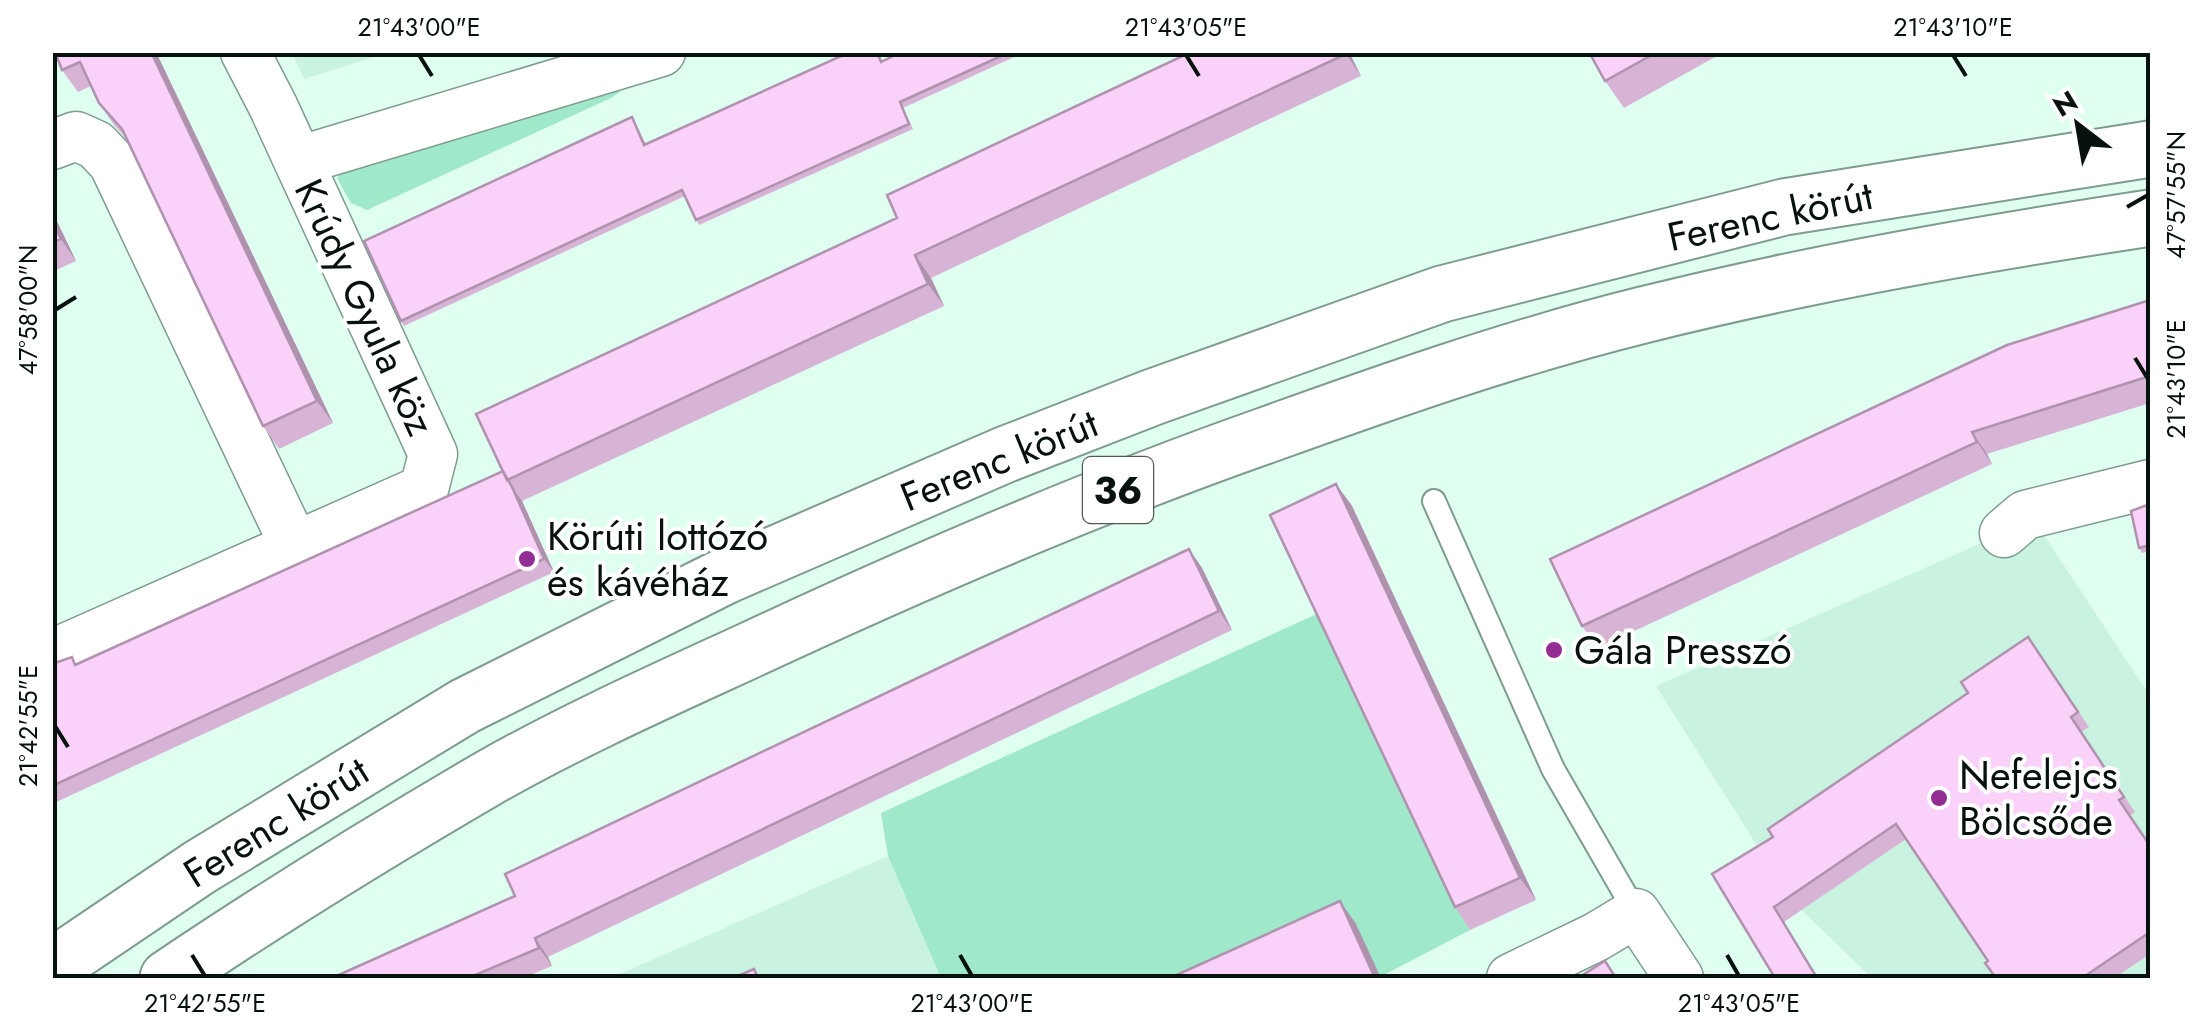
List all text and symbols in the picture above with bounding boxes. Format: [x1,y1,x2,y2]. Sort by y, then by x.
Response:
text: 21°43'00"E [357,9,481,45]
text: 21°43'05"E [1125,9,1247,45]
text: 21°43'10"E [1893,9,2013,45]
north arrow [2028,75,2128,175]
text: N [2045,81,2085,127]
text: 47°57'55"N [2158,131,2194,259]
street label: Ferenc körút [1662,166,1878,266]
street label: Krúdy Gyula köz [280,169,450,445]
text: 47°58'00"N [10,245,46,375]
text: 21°43'10"E [2158,319,2194,439]
street label: Ferenc körút [892,394,1107,526]
road number: 36 [1083,457,1153,523]
place label: Körúti lottózó és kávéház [547,507,768,611]
marker: Körúti lottózó és kávéház [516,548,538,570]
place label: Gála Presszó [1574,621,1792,679]
marker: Gála Presszó [1543,639,1565,661]
text: 21°42'55"E [10,665,46,787]
street label: Ferenc körút [172,742,380,902]
place label: Nefelejcs Bölcsőde [1959,746,2118,850]
marker: Nefelejcs Bölcsőde [1928,787,1950,809]
text: 21°42'55"E [144,985,266,1021]
text: 21°43'00"E [910,985,1034,1021]
text: 21°43'05"E [1678,985,1800,1021]

